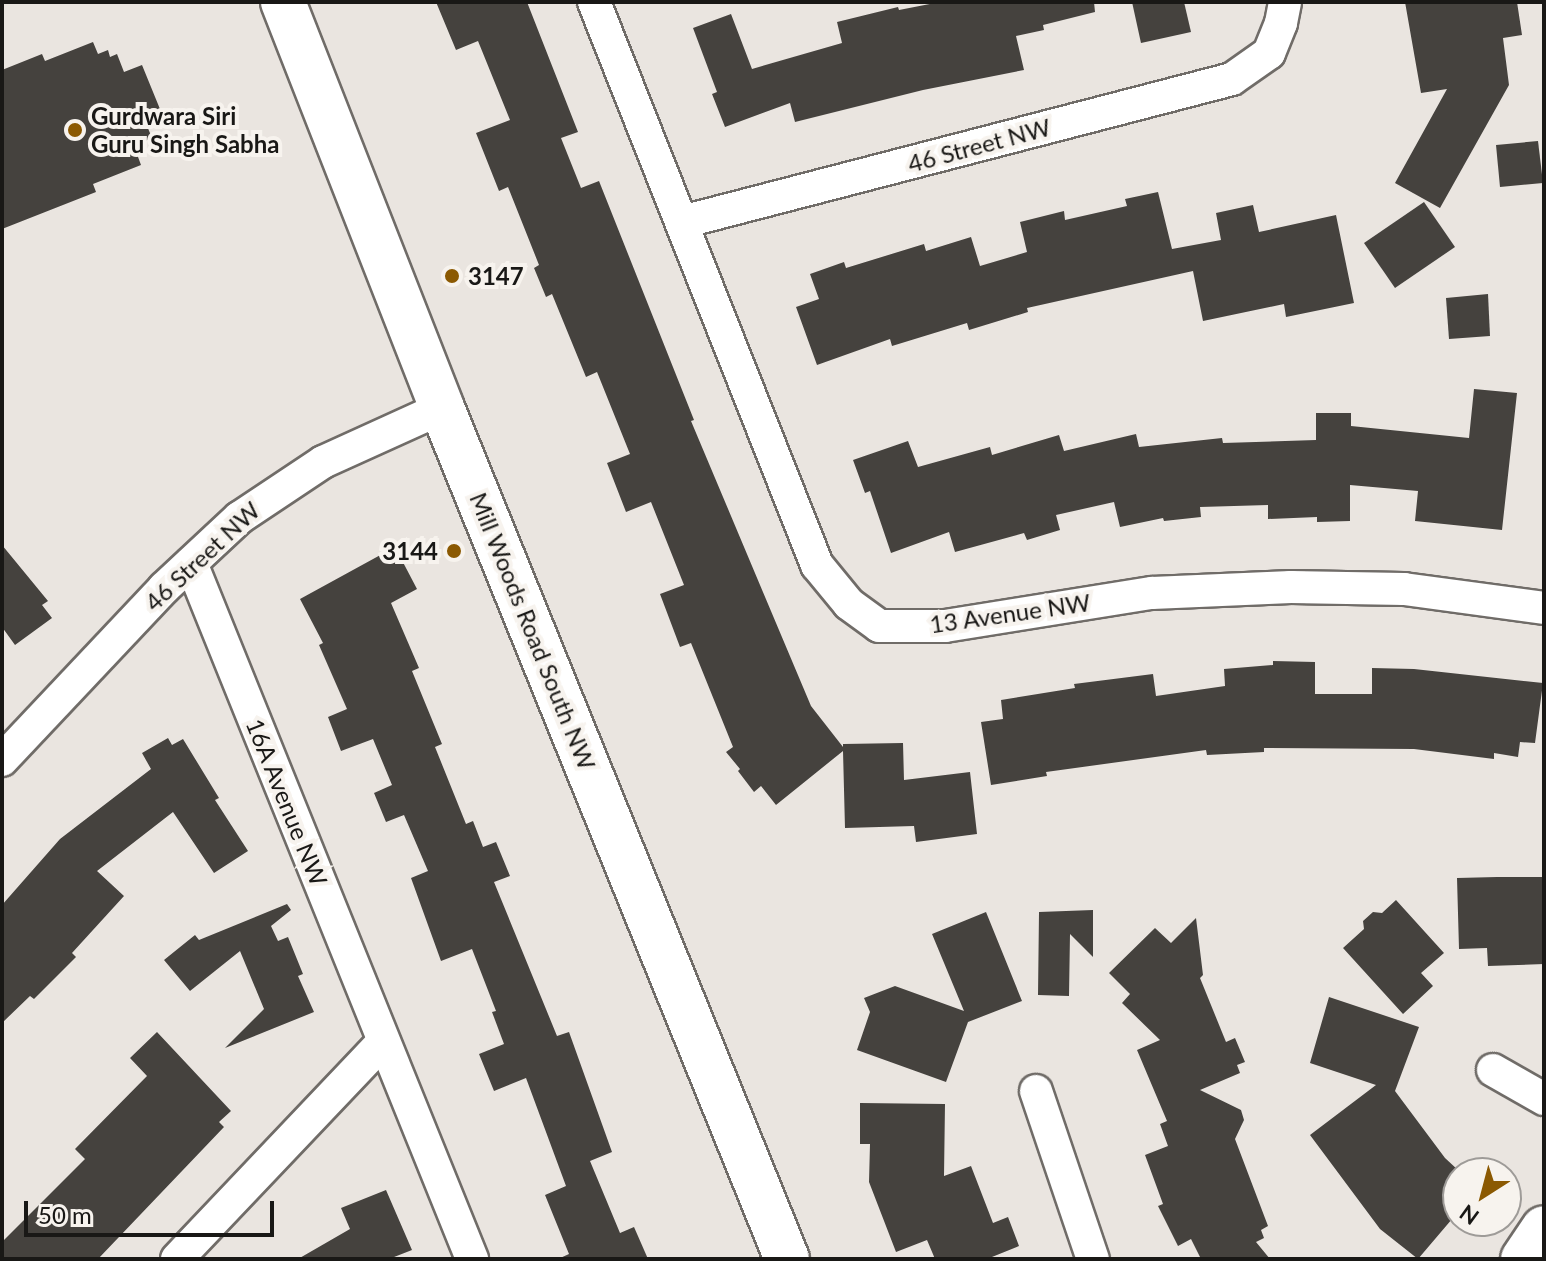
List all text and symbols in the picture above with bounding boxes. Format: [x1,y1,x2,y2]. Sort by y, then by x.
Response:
place label: Gurdwara Siri Guru Singh Sabha [91,102,279,158]
street label: 46 Street NW [905,112,1053,178]
marker: Gurdwara Siri Guru Singh Sabha [66,121,84,139]
place label: 3147 [468,262,524,290]
marker: 3147 [443,267,461,285]
street label: Mill Woods Road South NW [464,488,602,774]
street label: 46 Street NW [139,496,265,616]
place label: 3144 [382,537,438,565]
marker: 3144 [445,542,463,560]
street label: 13 Avenue NW [927,587,1093,639]
street label: 16A Avenue NW [240,714,334,890]
north arrow [1442,1157,1522,1237]
scale bar [28,1185,278,1235]
text: N [1454,1199,1484,1231]
text: 50 m [38,1200,92,1229]

